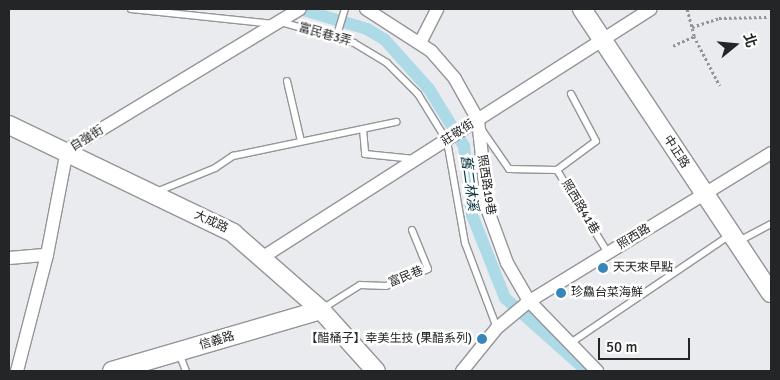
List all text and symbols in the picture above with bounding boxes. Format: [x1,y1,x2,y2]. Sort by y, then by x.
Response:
north arrow [710,20,760,70]
street label: 富民巷3弄 [297,21,353,49]
text: 北 [740,31,760,50]
street label: 莊敬街 [439,117,477,149]
street label: 自強街 [68,123,106,155]
street label: 中正路 [660,133,692,171]
water label: 舊二林溪 [457,154,481,212]
street label: 照西路19巷 [474,154,498,216]
street label: 照西路41巷 [558,177,602,237]
street label: 大成路 [192,208,230,236]
street label: 照西路 [615,222,653,252]
place label: 天天來早點 [613,261,673,275]
marker: 天天來早點 [597,262,609,274]
street label: 富民巷 [387,264,425,290]
place label: 珍鱻台菜海鮮 [571,286,643,300]
marker: 珍鱻台菜海鮮 [555,287,567,299]
scale bar [600,328,692,360]
street label: 信義路 [198,329,236,353]
place label: 【醋桶子】幸美生技 (果醋系列) [305,332,472,346]
marker: 【醋桶子】幸美生技 (果醋系列) [476,333,488,345]
text: 50 m [606,338,637,356]

